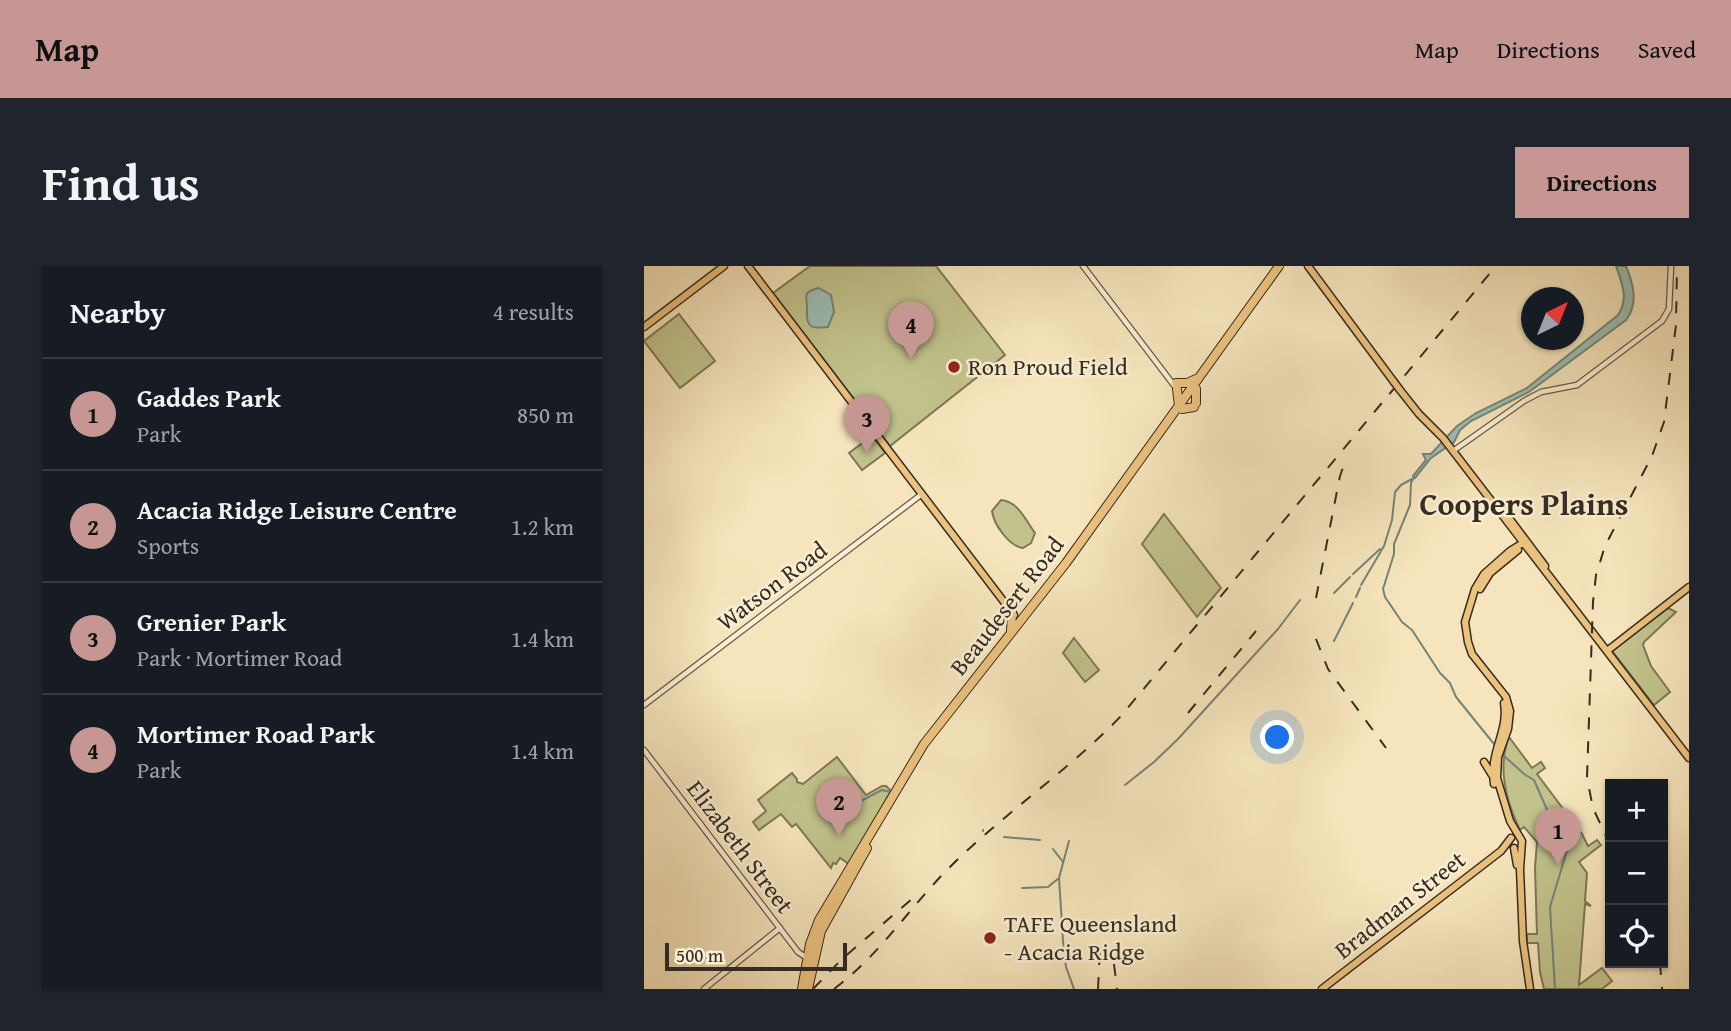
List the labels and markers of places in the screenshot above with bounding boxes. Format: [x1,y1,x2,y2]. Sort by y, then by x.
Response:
pin: 4 [888,301,934,359]
place label: Ron Proud Field [968,349,1128,384]
marker: Ron Proud Field [946,359,962,375]
pin: 3 [844,395,890,453]
pin: 2 [816,778,862,836]
pin: 1 [1535,807,1581,865]
place label: TAFE Queensland - Acacia Ridge [1004,906,1177,969]
marker: TAFE Queensland - Acacia Ridge [982,930,998,946]

